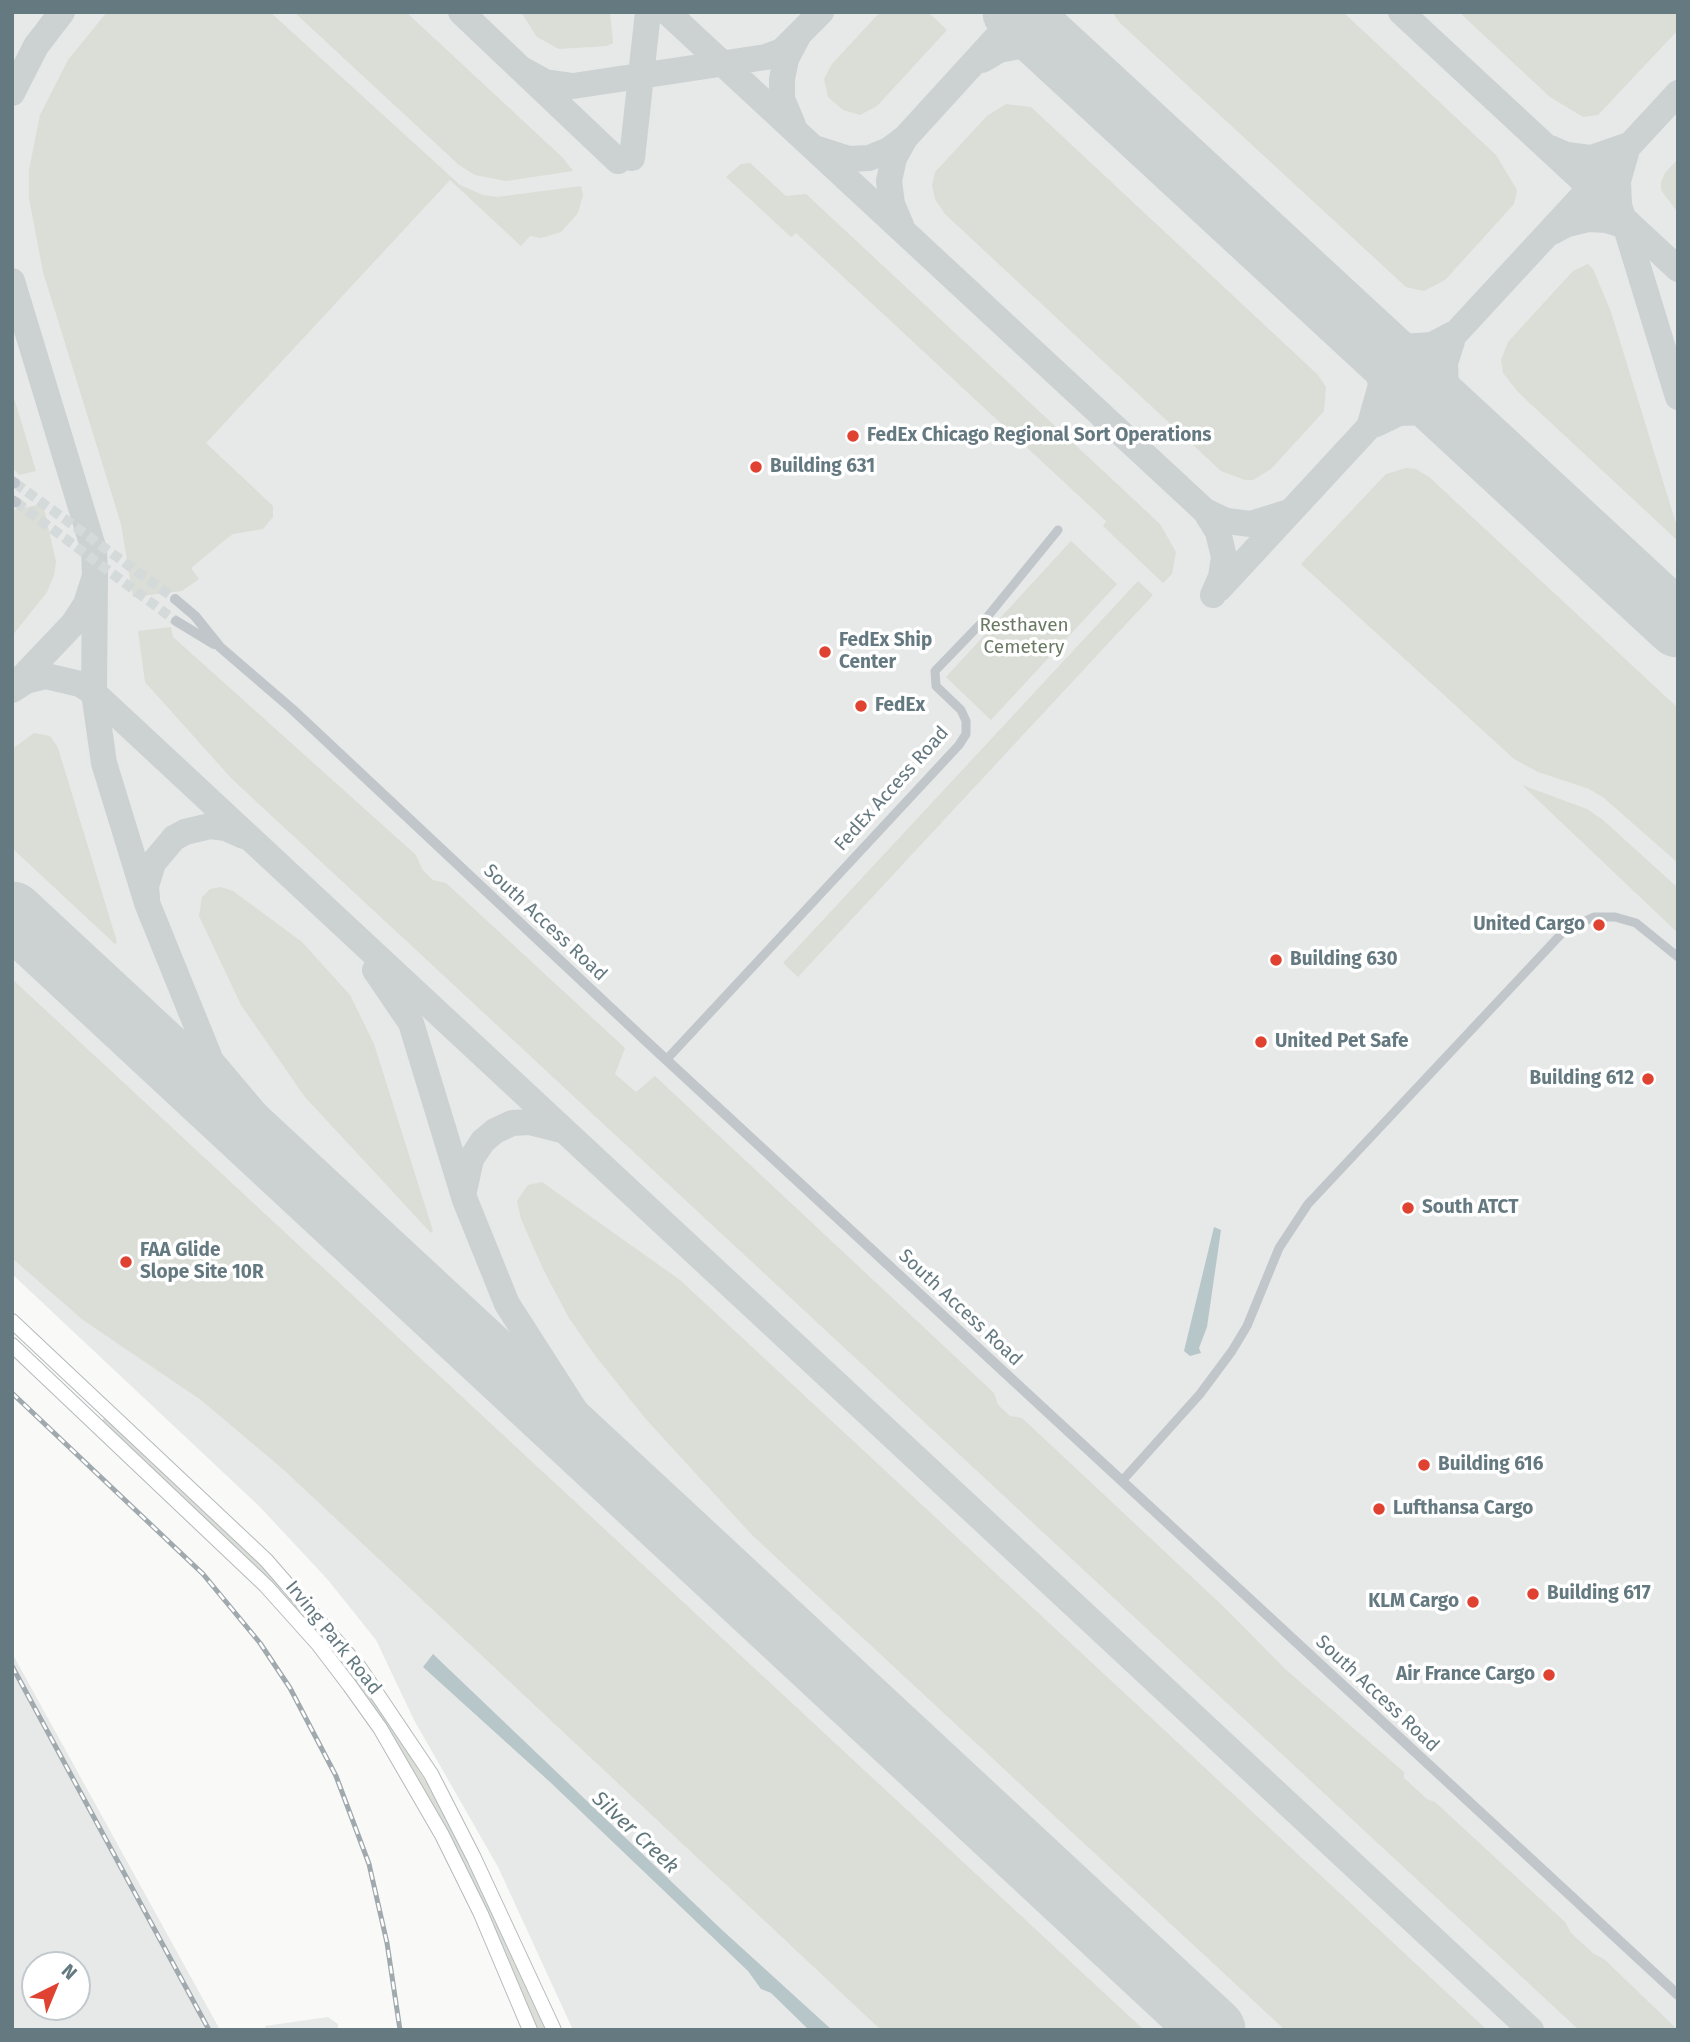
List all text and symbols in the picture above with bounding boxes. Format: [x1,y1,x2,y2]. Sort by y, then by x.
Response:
place label: FedEx Chicago Regional Sort Operations [867,425,1211,447]
marker: FedEx Chicago Regional Sort Operations [845,428,861,444]
place label: Building 631 [770,456,875,478]
marker: Building 631 [748,459,764,475]
park label: Resthaven Cemetery [979,615,1069,659]
place label: FedEx Ship Center [839,630,932,674]
marker: FedEx Ship Center [817,644,833,660]
place label: FedEx [875,695,925,717]
marker: FedEx [853,698,869,714]
street label: FedEx Access Road [830,722,954,856]
street label: South Access Road [479,860,611,986]
place label: United Cargo [1473,914,1585,936]
marker: United Cargo [1591,917,1607,933]
place label: Building 630 [1290,949,1398,971]
marker: Building 630 [1268,952,1284,968]
place label: United Pet Safe [1275,1031,1409,1053]
marker: United Pet Safe [1253,1034,1269,1050]
place label: Building 612 [1530,1068,1634,1090]
marker: Building 612 [1640,1071,1656,1087]
place label: South ATCT [1422,1197,1518,1219]
marker: South ATCT [1400,1200,1416,1216]
place label: FAA Glide Slope Site 10R [140,1240,264,1284]
street label: South Access Road [894,1245,1026,1371]
marker: FAA Glide Slope Site 10R [118,1254,134,1270]
place label: Building 616 [1438,1454,1543,1476]
marker: Building 616 [1416,1457,1432,1473]
place label: Lufthansa Cargo [1393,1498,1533,1520]
marker: Lufthansa Cargo [1371,1501,1387,1517]
street label: Irving Park Road [280,1576,386,1700]
place label: Building 617 [1547,1583,1651,1605]
marker: Building 617 [1525,1586,1541,1602]
place label: KLM Cargo [1368,1591,1459,1613]
marker: KLM Cargo [1465,1594,1481,1610]
street label: South Access Road [1311,1631,1443,1757]
place label: Air France Cargo [1396,1664,1535,1686]
marker: Air France Cargo [1541,1667,1557,1683]
water label: Silver Creek [586,1787,684,1879]
north arrow [21,1951,91,2021]
text: N [57,1959,82,1984]

